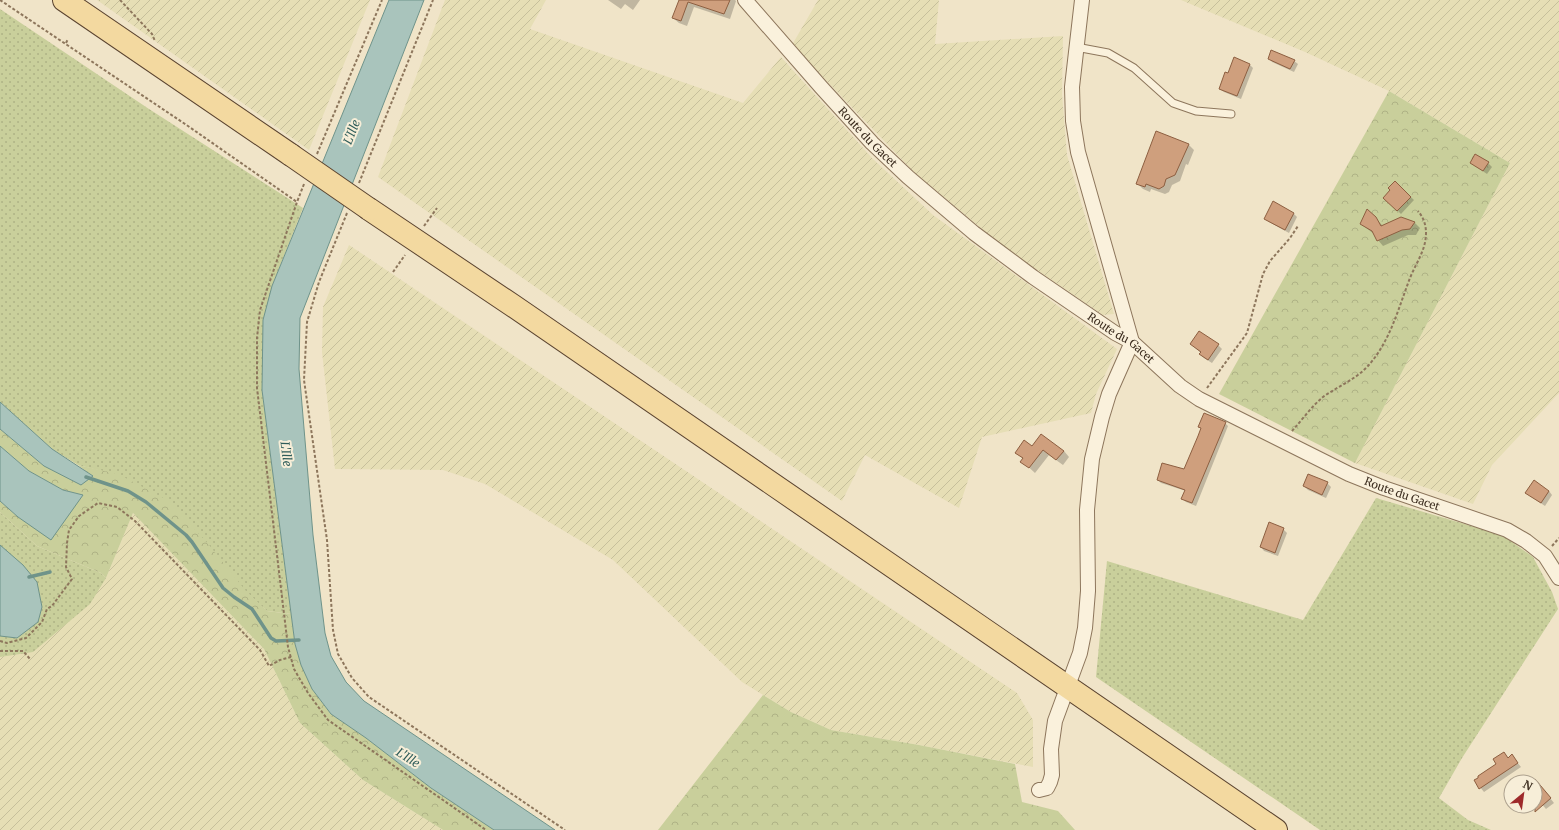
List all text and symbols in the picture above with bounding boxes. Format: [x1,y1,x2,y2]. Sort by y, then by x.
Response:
street label: Route du Gacet [835,104,901,171]
water label: L'Ille [340,117,363,146]
street label: Route du Gacet [1085,309,1158,367]
water label: L'Ille [278,441,295,467]
street label: Route du Gacet [1362,474,1442,514]
water label: L'Ille [394,744,423,771]
north arrow [1503,774,1543,814]
text: N [1521,777,1535,794]

